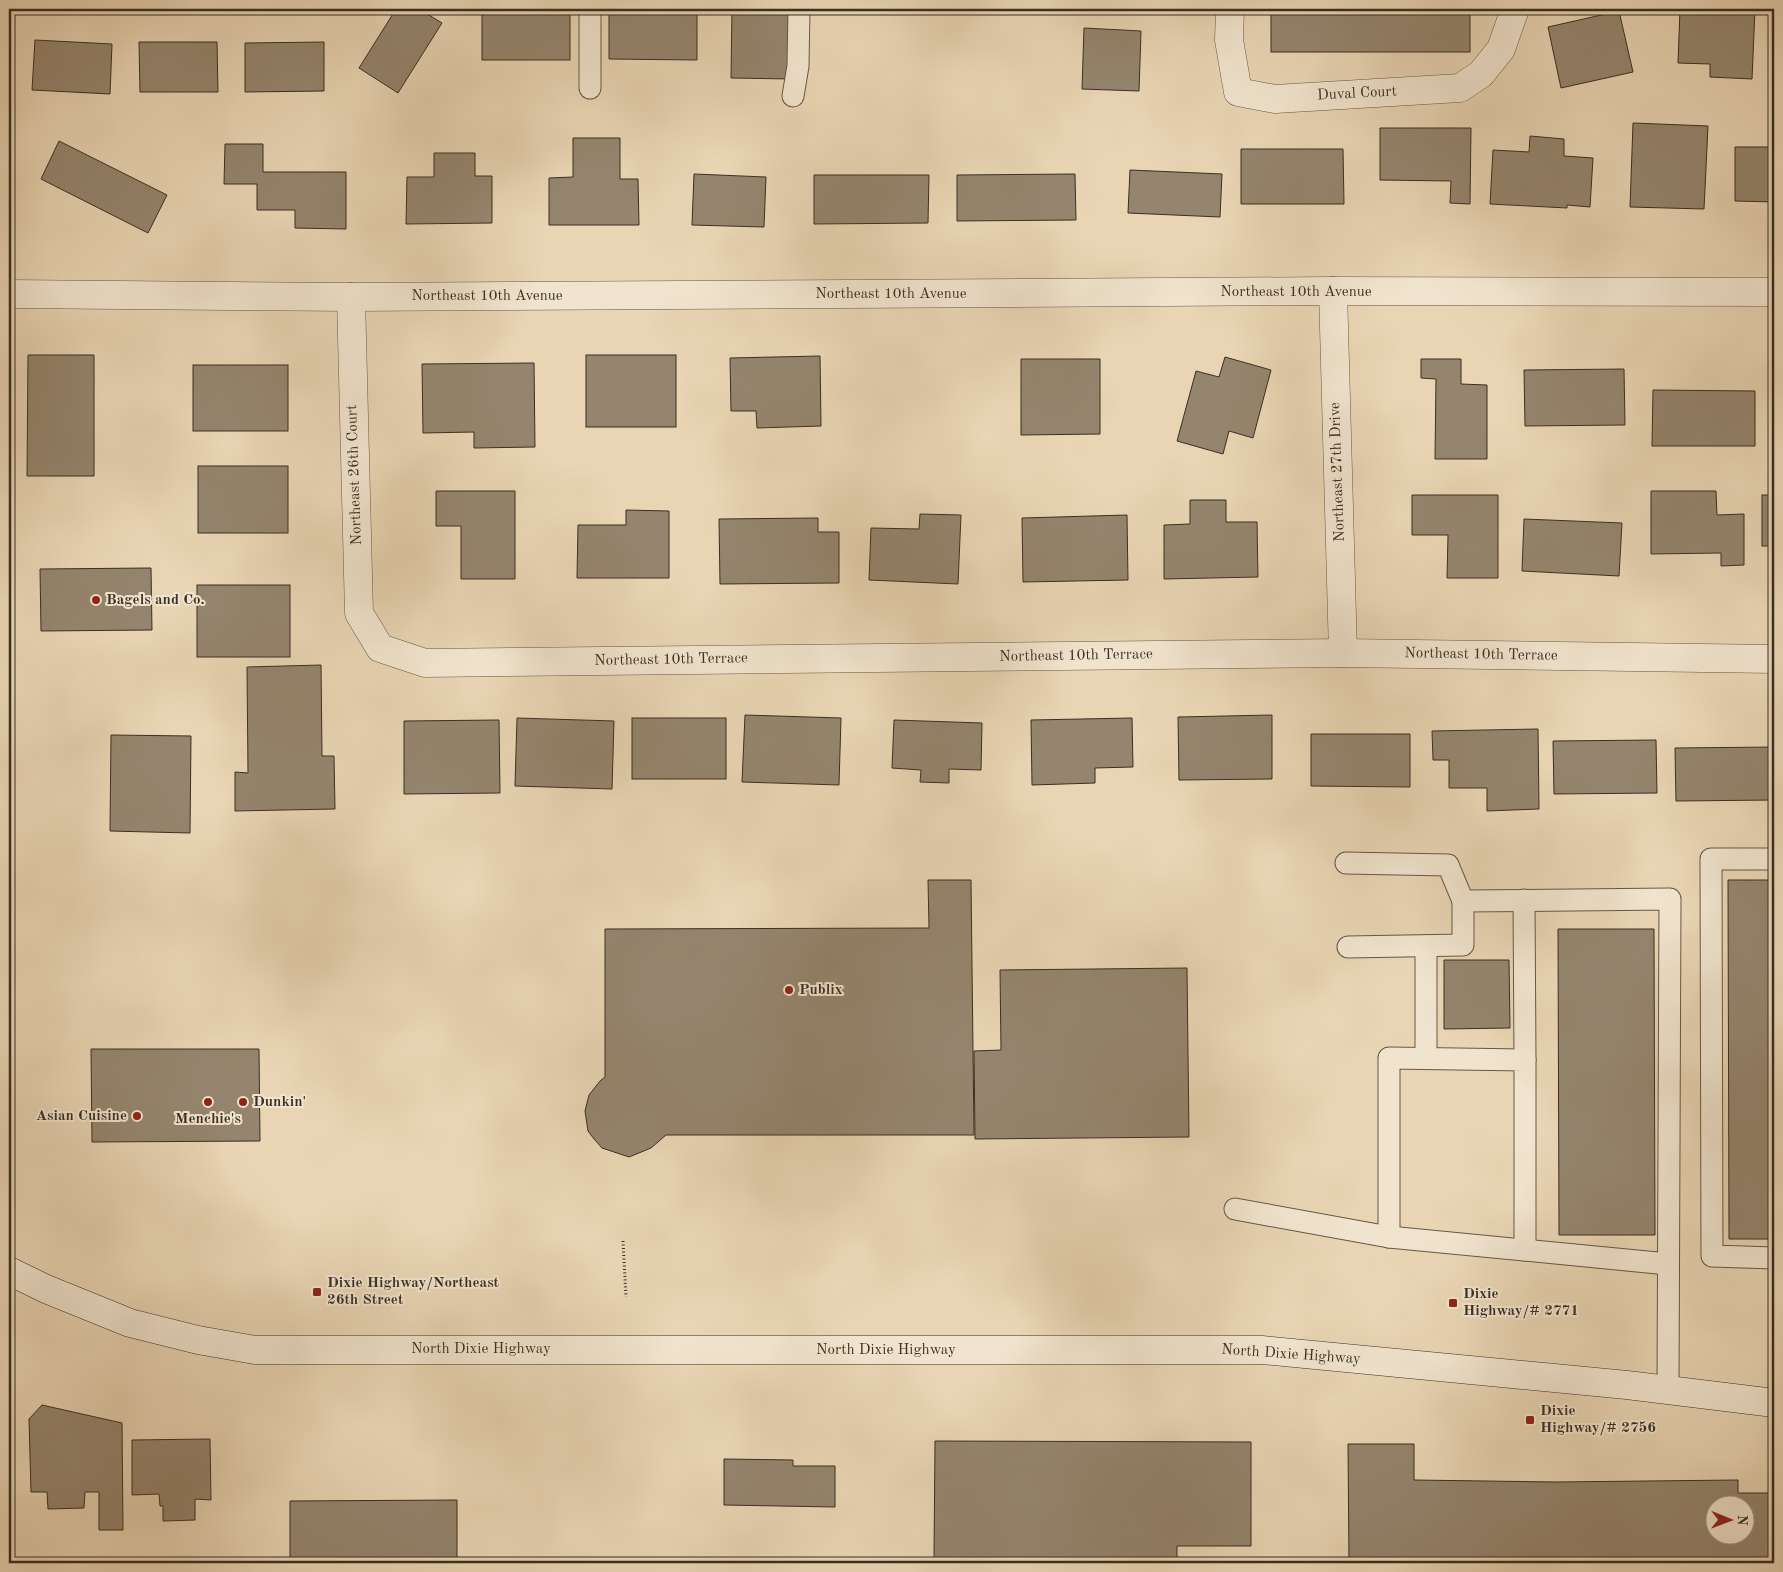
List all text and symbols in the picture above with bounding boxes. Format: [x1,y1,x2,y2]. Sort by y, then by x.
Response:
street label: Duval Court [1317,84,1397,104]
street label: Northeast 10th Avenue [1220,285,1372,300]
street label: Northeast 10th Avenue [815,287,967,302]
street label: Northeast 10th Avenue [411,289,563,304]
street label: Northeast 27th Drive [1328,402,1348,542]
street label: Northeast 26th Court [345,404,365,546]
place label: Bagels and Co. [106,593,205,608]
marker: Bagels and Co. [90,594,102,606]
street label: Northeast 10th Terrace [1404,646,1558,664]
street label: Northeast 10th Terrace [999,647,1153,665]
street label: Northeast 10th Terrace [594,651,748,669]
place label: Publix [799,983,843,998]
marker: Publix [783,984,795,996]
place label: Dunkin' [253,1095,306,1110]
marker: Menchie's [202,1096,214,1108]
marker: Dunkin' [237,1096,249,1108]
place label: Asian Cuisine [36,1109,127,1124]
marker: Asian Cuisine [131,1110,143,1122]
place label: Menchie's [175,1112,241,1127]
place label: Dixie Highway/Northeast 26th Street [327,1276,500,1308]
marker: Dixie Highway/Northeast 26th Street [311,1286,323,1298]
place label: Dixie Highway/# 2771 [1463,1287,1579,1319]
marker: Dixie Highway/# 2771 [1447,1297,1459,1309]
street label: North Dixie Highway [411,1342,551,1357]
street label: North Dixie Highway [816,1343,956,1358]
street label: North Dixie Highway [1221,1343,1361,1367]
place label: Dixie Highway/# 2756 [1540,1404,1656,1436]
marker: Dixie Highway/# 2756 [1524,1414,1536,1426]
north arrow [1706,1494,1756,1544]
text: N [1735,1515,1749,1526]

